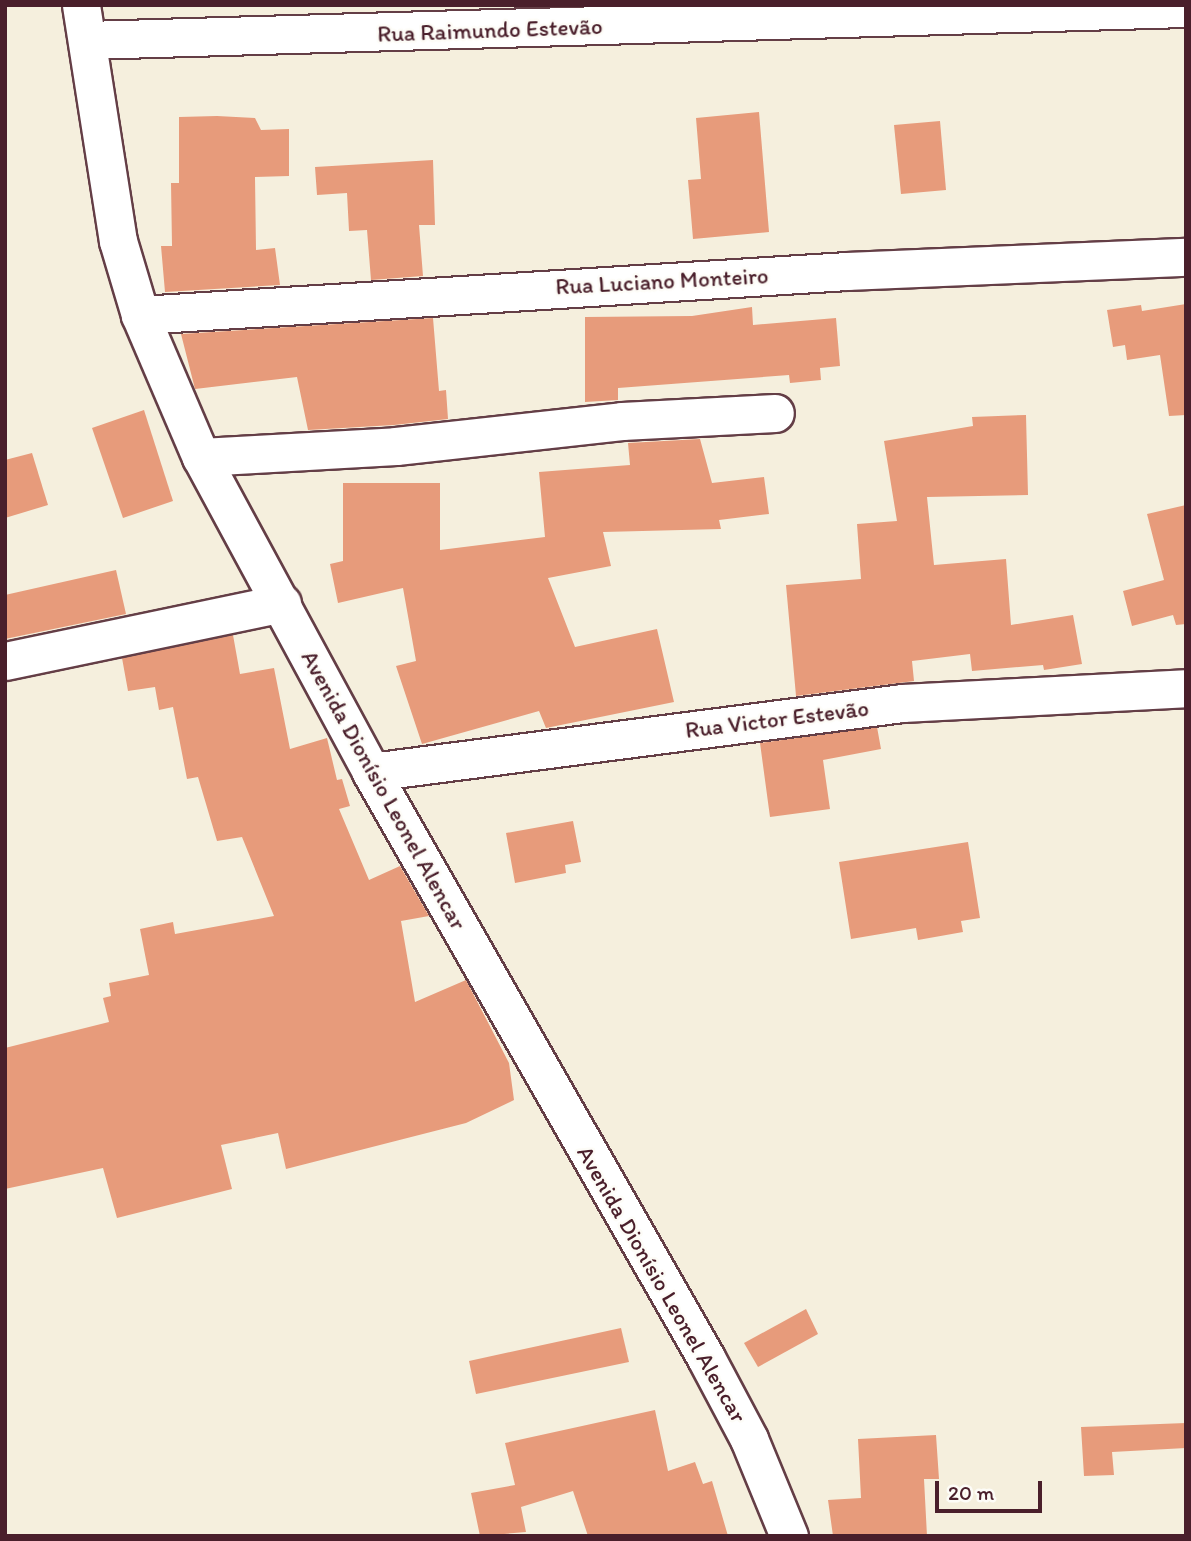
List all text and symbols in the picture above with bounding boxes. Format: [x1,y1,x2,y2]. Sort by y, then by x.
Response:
street label: Rua Raimundo Estevão [377,12,603,48]
street label: Rua Luciano Monteiro [554,262,770,300]
street label: Avenida Dionísio Leonel Alencar [296,646,472,934]
street label: Rua Victor Estevão [684,694,870,744]
street label: Avenida Dionísio Leonel Alencar [571,1141,753,1427]
scale bar [939,1468,1046,1512]
text: 20 m [948,1480,994,1505]

